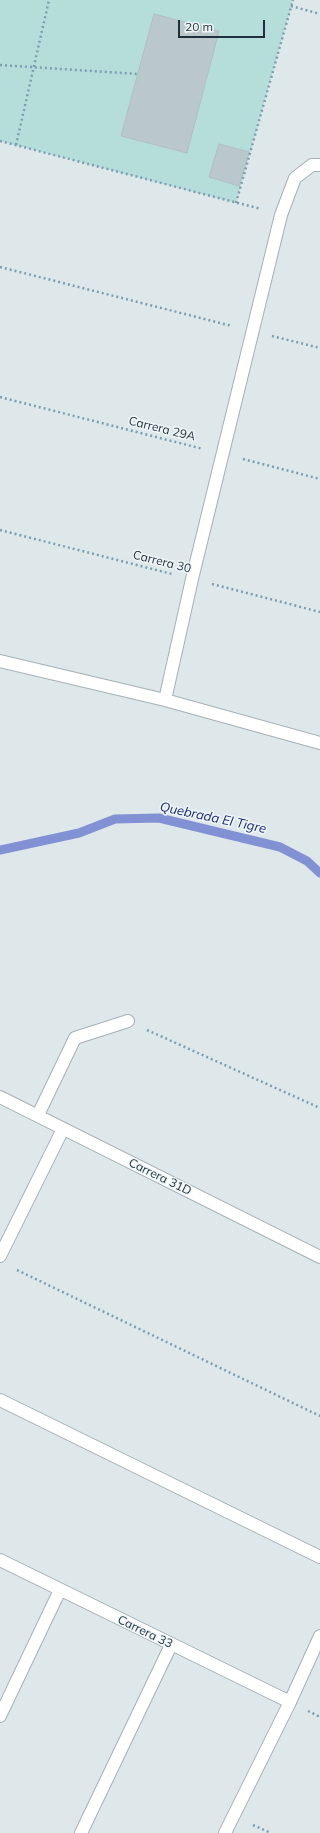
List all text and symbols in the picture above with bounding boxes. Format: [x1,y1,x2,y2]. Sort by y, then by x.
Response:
scale bar [180,12,267,38]
text: 20 m [185,19,213,34]
street label: Carrera 29A [127,414,197,444]
street label: Carrera 30 [131,548,193,576]
water label: Quebrada El Tigre [158,799,268,837]
street label: Carrera 31D [126,1156,194,1198]
street label: Carrera 33 [115,1613,175,1651]

